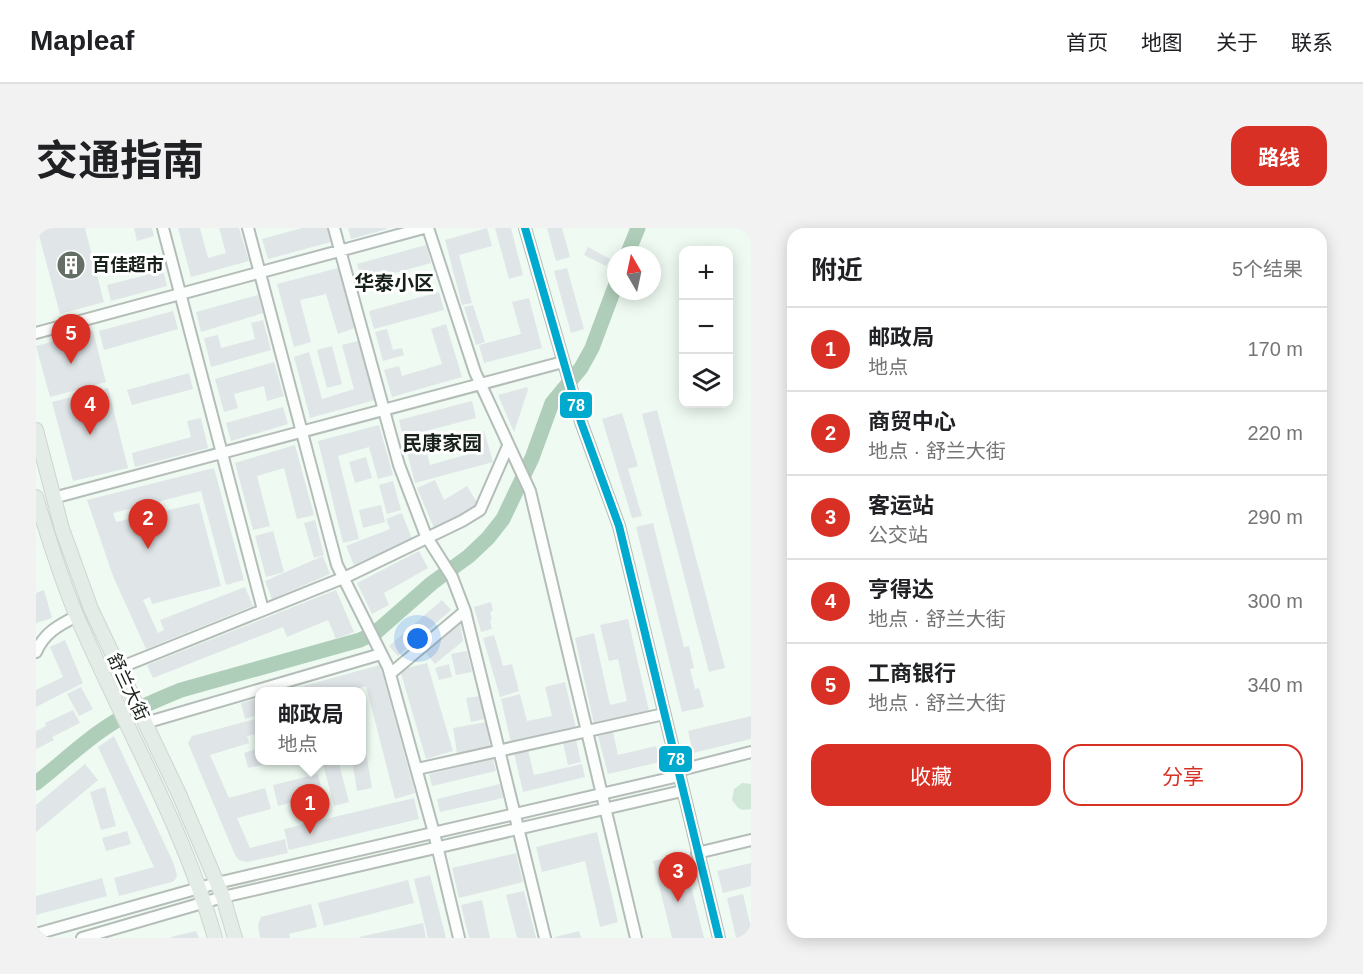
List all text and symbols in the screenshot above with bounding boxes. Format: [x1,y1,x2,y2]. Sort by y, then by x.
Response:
text: Mapleaf [30,25,134,56]
text: 首页 [1066,31,1108,54]
text: 地图 [1141,31,1183,54]
text: 关于 [1216,31,1258,54]
text: 联系 [1291,31,1333,54]
button: 路线 [1231,126,1327,186]
text: 交通指南 [36,137,204,184]
north arrow [607,246,661,300]
map controls [679,246,733,408]
button: + [679,246,733,300]
building icon: 百佳超市 [55,249,87,281]
place label: 百佳超市 [92,255,164,275]
text: 附近 [811,255,863,285]
text: 5个结果 [1232,258,1303,280]
district label: 华泰小区 [354,272,434,294]
button: − [679,300,733,354]
pin: 5 [51,314,90,364]
text: 邮政局 [868,325,934,350]
text: 1 [825,338,836,360]
text: 170 m [1247,338,1303,360]
button: layers [679,354,733,408]
text: 地点 [868,356,908,378]
pin: 4 [70,386,110,435]
line badge: 78 [559,391,593,419]
text: 78 [567,397,585,414]
text: 商贸中心 [868,409,956,434]
text: 2 [825,422,836,444]
text: 220 m [1247,422,1303,444]
district label: 民康家园 [402,432,482,454]
text: 地点 · 舒兰大街 [868,440,1006,462]
text: 客运站 [868,493,934,518]
pin: 2 [128,500,168,549]
text: 3 [825,506,836,528]
text: 290 m [1247,506,1303,528]
text: 公交站 [868,524,928,546]
text: 亨得达 [868,577,934,602]
text: 4 [825,590,836,612]
text: 300 m [1247,590,1303,612]
text: 地点 · 舒兰大街 [868,608,1006,630]
your location [403,624,432,653]
street label: 舒兰大街 [104,650,152,724]
text: 工商银行 [868,661,956,686]
text: 5 [825,674,836,696]
text: 340 m [1247,674,1303,696]
popup [255,687,366,765]
text: 地点 · 舒兰大街 [868,692,1006,714]
text: 邮政局 [277,702,344,727]
text: 地点 [277,733,317,755]
button: 收藏 [811,744,1051,806]
button: 分享 [1063,744,1303,806]
line badge: 78 [658,745,693,773]
text: 78 [667,751,685,768]
pin: 1 [290,784,330,834]
pin: 3 [658,852,698,902]

